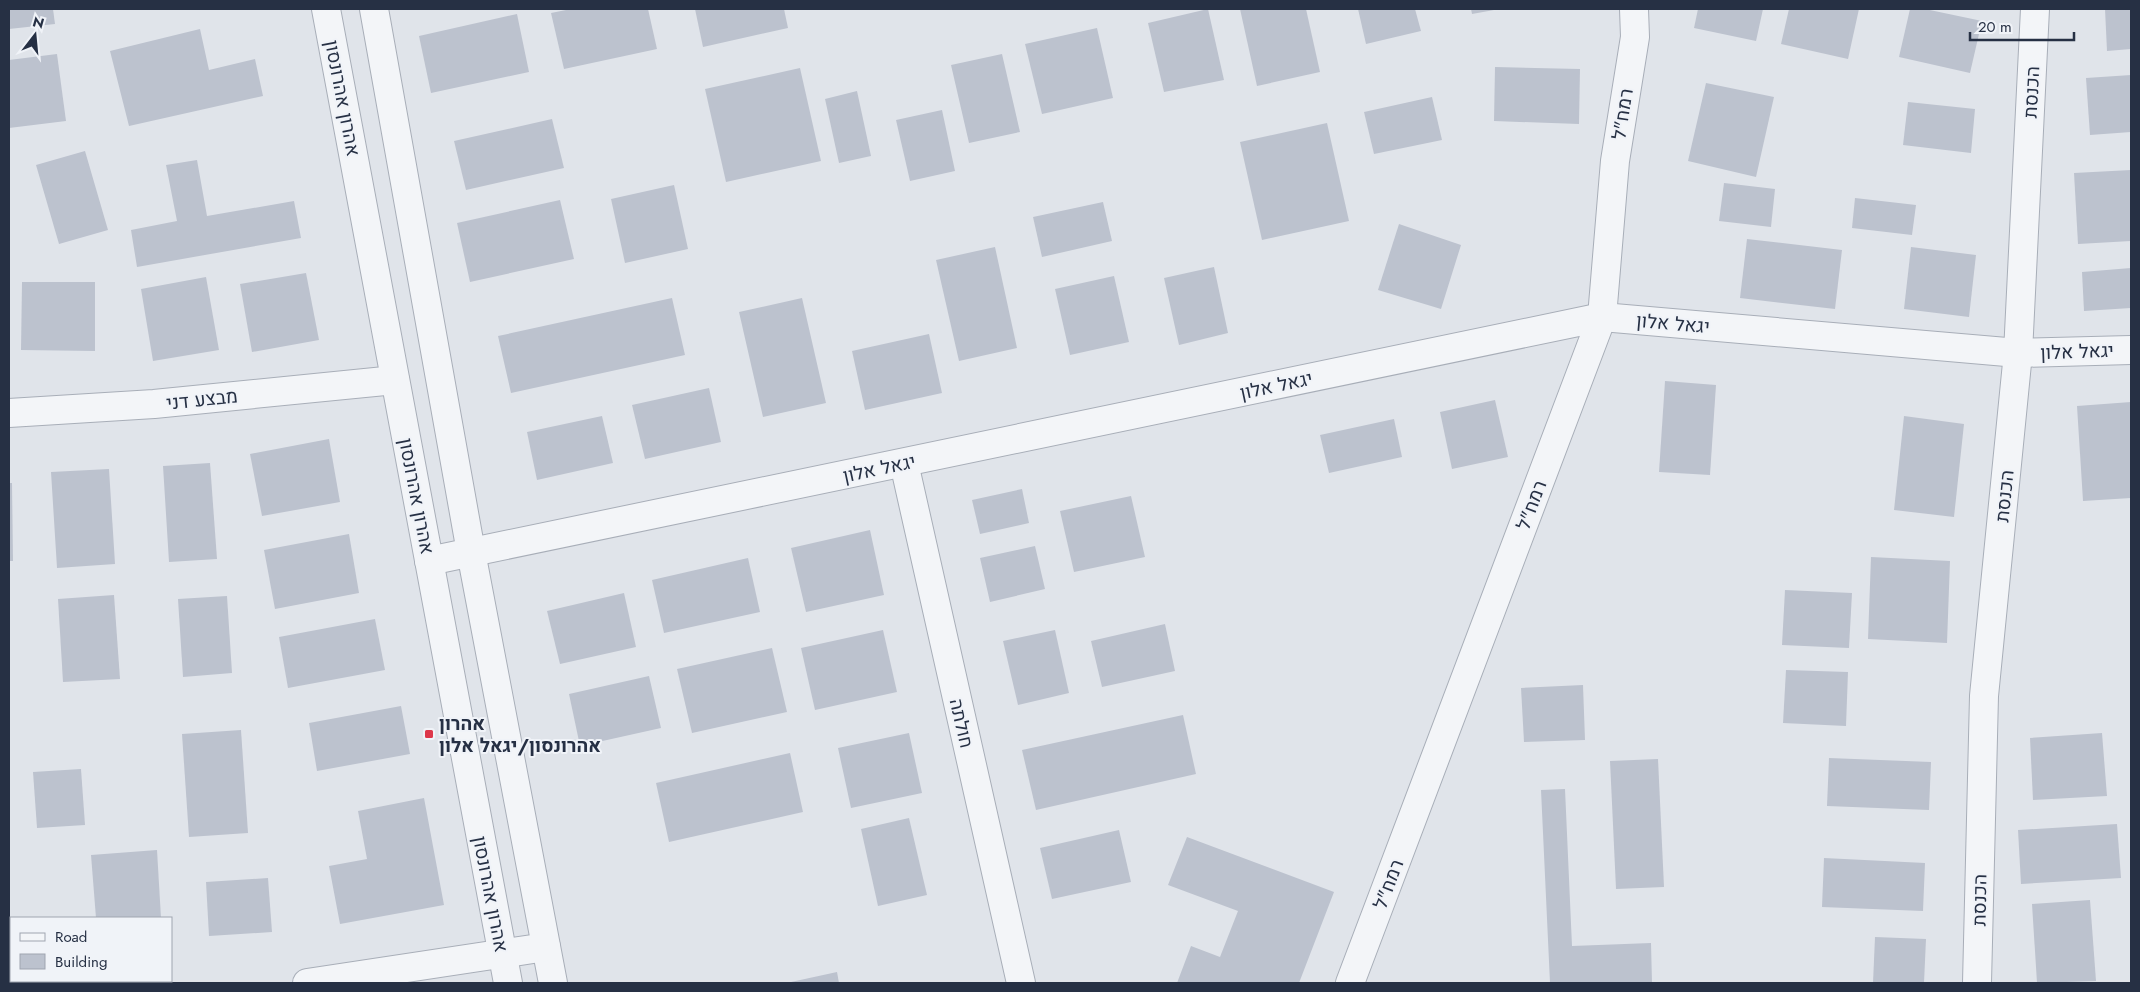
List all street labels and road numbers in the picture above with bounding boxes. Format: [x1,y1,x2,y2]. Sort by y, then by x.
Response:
street label: אהרון אהרונסון [318,38,367,158]
street label: הכנסת [2017,65,2046,119]
street label: רמח"ל [1605,87,1640,142]
street label: יגאל אלון [1635,307,1711,340]
street label: יגאל אלון [2040,337,2114,366]
street label: יגאל אלון [1237,365,1315,406]
street label: מבצע דני [165,382,239,417]
street label: אהרון אהרונסון [392,436,441,556]
street label: יגאל אלון [840,448,918,489]
street label: הכנסת [1988,469,2021,523]
street label: רמח"ל [1510,476,1553,534]
street label: חולתה [943,696,980,750]
street label: אהרון אהרונסון [466,834,515,954]
street label: רמח"ל [1367,855,1410,913]
street label: הכנסת [1966,874,1993,926]

